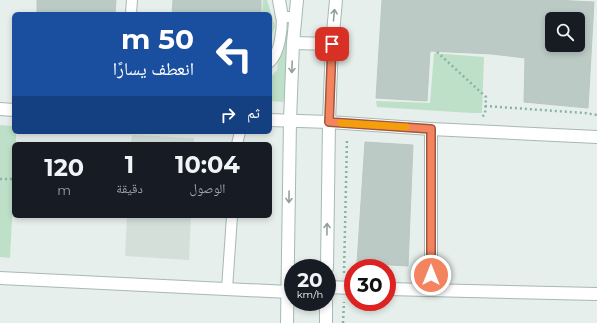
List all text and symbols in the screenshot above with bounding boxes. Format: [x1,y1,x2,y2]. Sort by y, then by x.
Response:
one-way arrow [330,9,338,22]
map controls [545,12,585,52]
button: search [545,12,585,52]
text: 50 m [121,22,194,56]
pin [315,27,349,61]
icon: left [208,28,260,80]
icon: arrive [321,33,343,55]
text: انعطف يسارًا [113,58,194,80]
one-way arrow [289,60,296,73]
text: ثم [247,103,260,122]
icon: right [217,104,239,126]
text: 1 [125,150,134,179]
text: 10:04 [175,150,240,179]
text: 120 [44,153,84,182]
text: دقيقة [116,180,143,196]
text: الوصول [189,180,225,196]
text: m [57,182,71,198]
one-way arrow [286,190,293,203]
one-way arrow [324,223,331,236]
position arrow [410,254,452,296]
speed limit sign: 30 [344,259,396,311]
text: 20 [297,268,323,292]
text: km/h [297,288,323,301]

